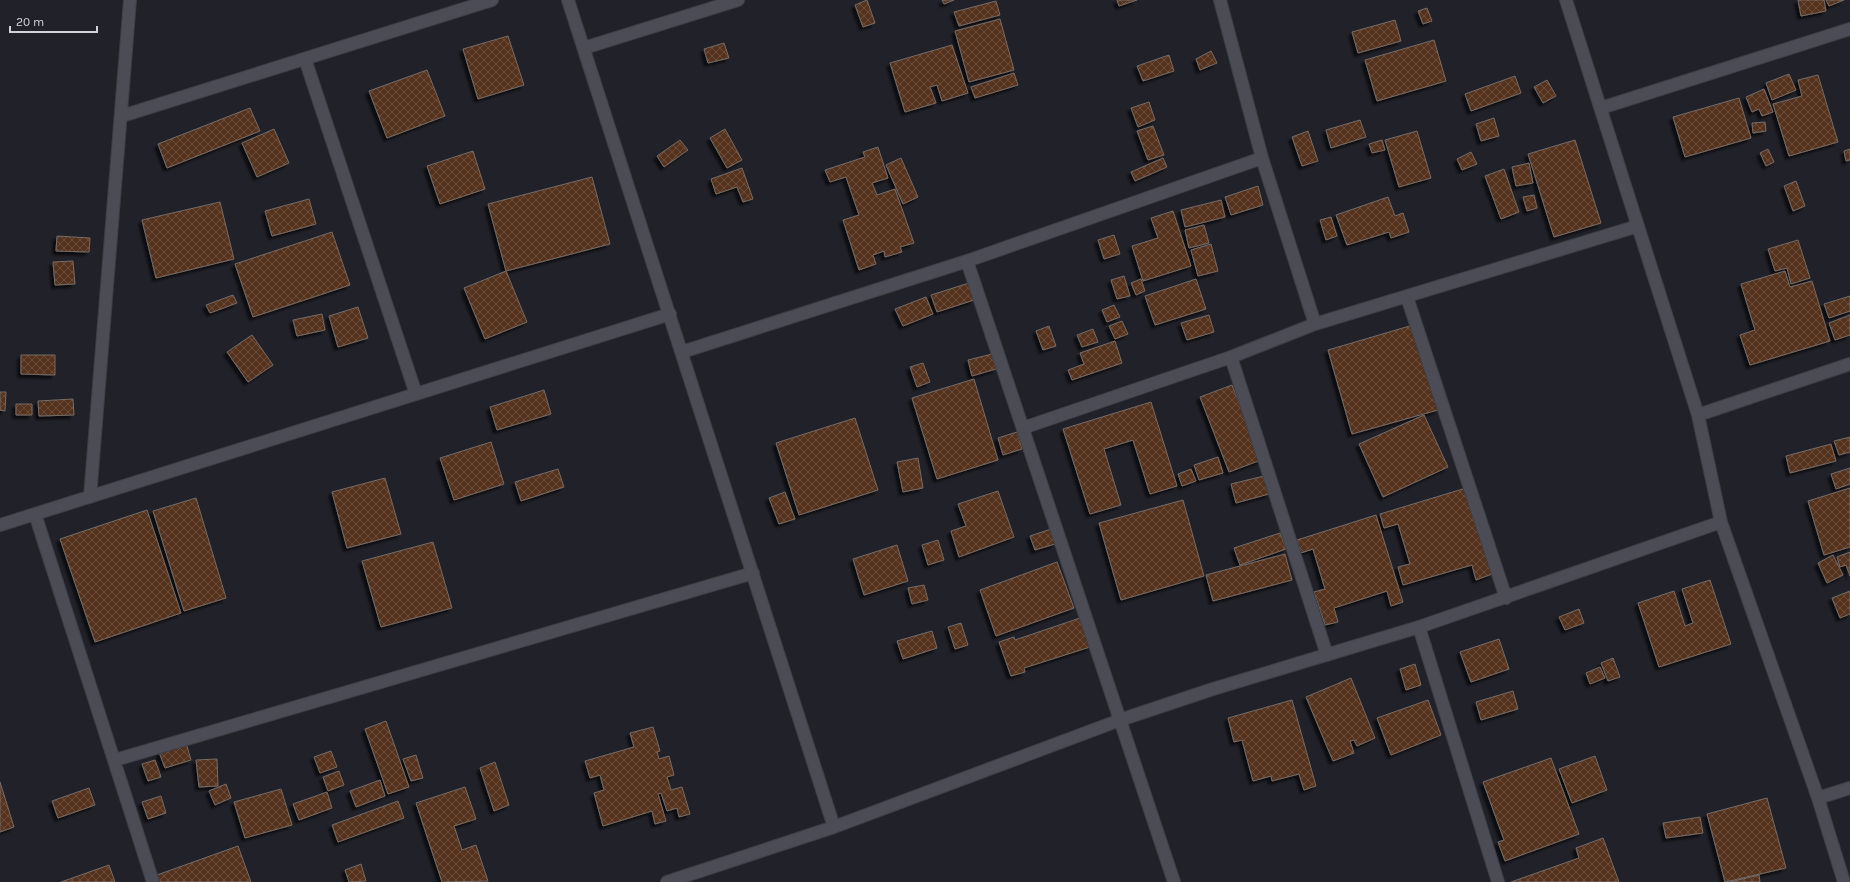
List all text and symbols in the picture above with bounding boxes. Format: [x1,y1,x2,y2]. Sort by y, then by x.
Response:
scale bar [10,8,97,34]
text: 20 m [16,15,44,29]

